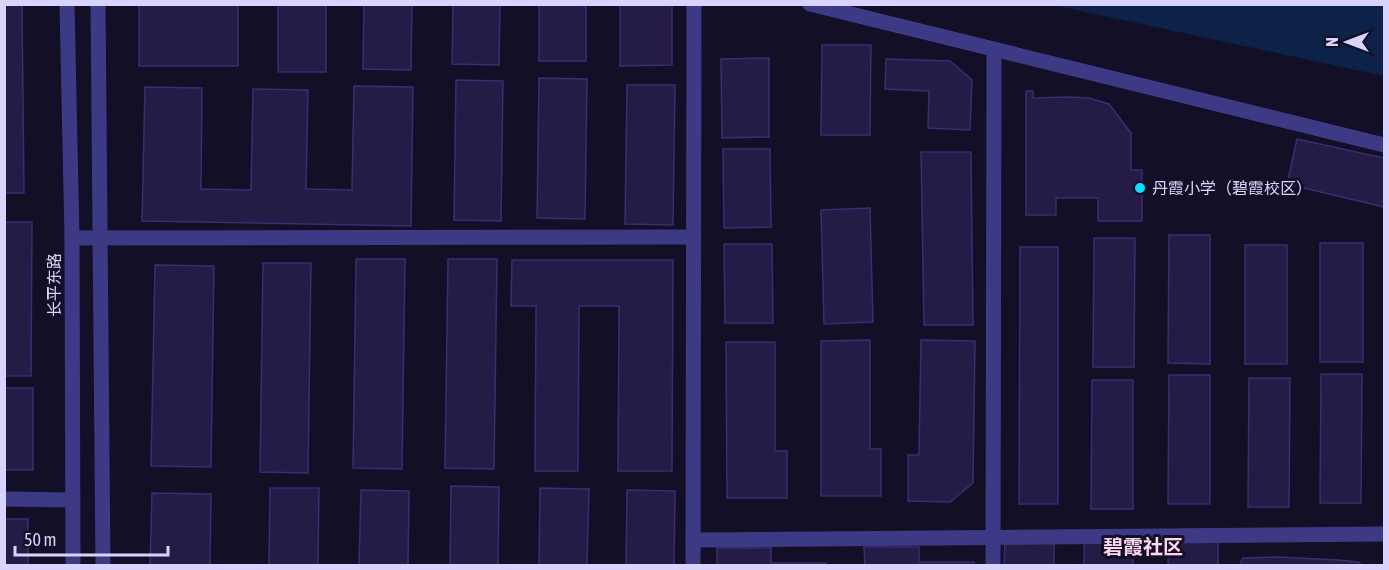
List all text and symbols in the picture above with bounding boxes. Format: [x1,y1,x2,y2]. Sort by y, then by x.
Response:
north arrow [1317,12,1377,72]
text: N [1323,37,1341,47]
place label: 丹霞小学（碧霞校区） [1152,179,1312,197]
marker: 丹霞小学（碧霞校区） [1133,181,1147,195]
street label: 长平东路 [45,253,63,317]
scale bar [15,519,168,557]
text: 50 m [24,529,56,550]
district label: 碧霞社区 [1103,535,1183,558]

